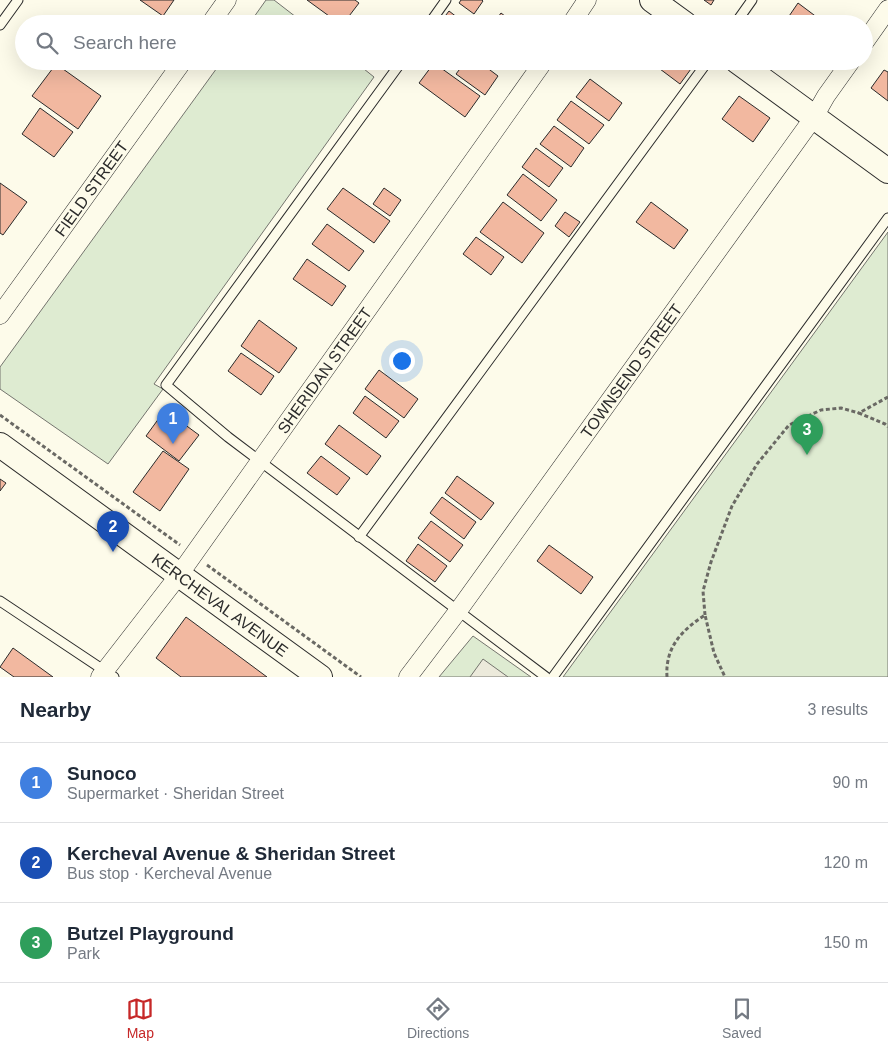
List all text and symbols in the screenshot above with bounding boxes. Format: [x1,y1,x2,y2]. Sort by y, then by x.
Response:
search box [15,15,873,70]
icon: search [33,29,61,57]
text: Search here [73,32,177,53]
street label: FIELD STREET [52,138,132,240]
street label: TOWNSEND STREET [578,301,686,441]
street label: SHERIDAN STREET [274,304,375,437]
your location [389,348,415,374]
pin: 1 [157,403,189,444]
pin: 3 [791,414,823,455]
pin: 2 [97,511,129,552]
street label: KERCHEVAL AVENUE [149,550,291,660]
text: Nearby [20,698,91,721]
text: 3 results [808,701,868,718]
text: Sunoco [67,763,137,784]
text: 1 [32,774,40,791]
text: 90 m [832,774,868,791]
text: Supermarket · Sheridan Street [67,785,284,802]
text: Kercheval Avenue & Sheridan Street [67,843,395,864]
text: 2 [32,854,40,871]
text: 120 m [824,854,868,871]
text: Bus stop · Kercheval Avenue [67,865,272,882]
text: Butzel Playground [67,923,234,944]
text: 3 [32,934,40,951]
text: 150 m [824,934,868,951]
text: Park [67,945,100,962]
tab: Map [126,995,154,1041]
tab: Directions [407,995,469,1041]
tab: Saved [722,995,762,1041]

